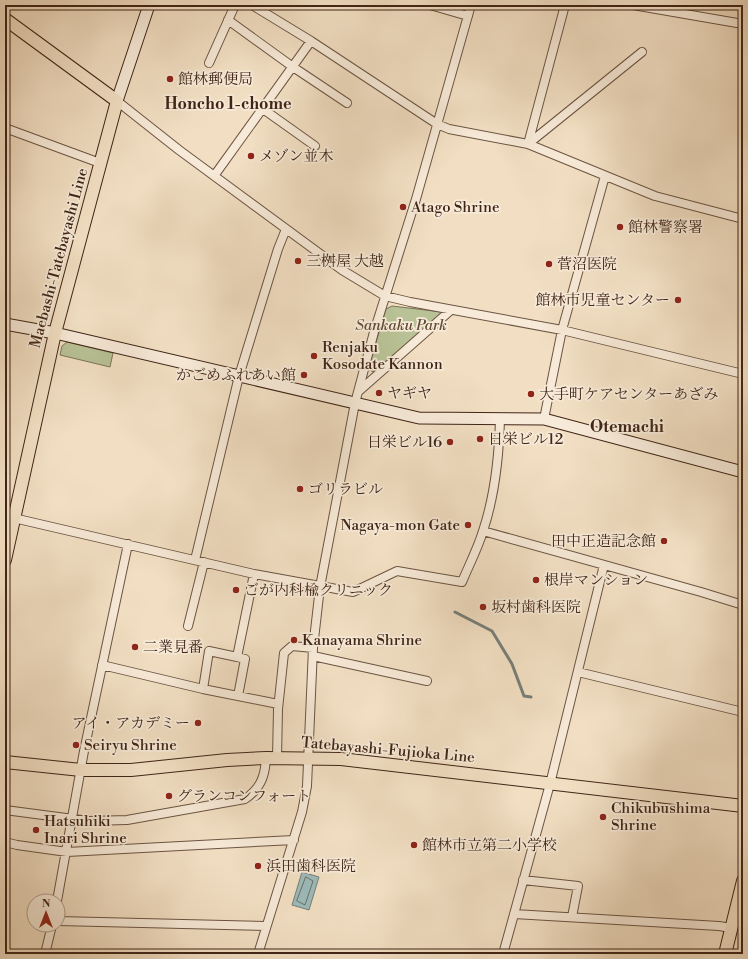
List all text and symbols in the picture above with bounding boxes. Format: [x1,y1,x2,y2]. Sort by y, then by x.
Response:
place label: 館林郵便局 [178,70,253,89]
marker: 館林郵便局 [165,74,175,84]
district label: Honcho 1-chome [164,94,292,114]
place label: メゾン並木 [259,147,334,166]
marker: メゾン並木 [246,151,256,161]
street label: Maebashi-Tatebayashi Line [26,166,92,350]
place label: Atago Shrine [410,198,500,217]
marker: Atago Shrine [398,202,408,212]
place label: 館林警察署 [628,218,703,237]
marker: 館林警察署 [615,222,625,232]
place label: 三桝屋 大越 [306,252,384,271]
place label: 菅沼医院 [557,255,617,274]
marker: 三桝屋 大越 [293,256,303,266]
marker: 菅沼医院 [544,259,554,269]
place label: 館林市児童センター [536,291,670,310]
marker: 館林市児童センター [673,295,683,305]
park label: Sankaku Park [355,316,447,335]
place label: Renjaku Kosodate Kannon [322,338,443,374]
marker: Renjaku Kosodate Kannon [309,351,319,361]
place label: かごめふれあい館 [176,366,296,385]
marker: かごめふれあい館 [299,370,309,380]
place label: ヤギヤ [387,384,432,403]
place label: 大手町ケアセンターあざみ [539,385,718,404]
marker: ヤギヤ [374,388,384,398]
marker: 大手町ケアセンターあざみ [526,389,536,399]
district label: Otemachi [590,417,664,437]
place label: 日栄ビル12 [488,430,563,449]
place label: 日栄ビル16 [367,433,442,452]
marker: 日栄ビル12 [475,434,485,444]
marker: 日栄ビル16 [445,437,455,447]
place label: ゴリラビル [308,480,383,499]
marker: ゴリラビル [295,484,305,494]
place label: Nagaya-mon Gate [340,516,460,535]
marker: Nagaya-mon Gate [463,520,473,530]
place label: 田中正造記念館 [551,532,656,551]
marker: 田中正造記念館 [659,536,669,546]
place label: 根岸マンション [544,571,648,590]
marker: 根岸マンション [531,575,541,585]
place label: ごが内科楡クリニック [244,581,393,600]
marker: ごが内科楡クリニック [231,585,241,595]
place label: 坂村歯科医院 [491,598,581,617]
marker: 坂村歯科医院 [478,602,488,612]
place label: Kanayama Shrine [302,631,422,650]
marker: Kanayama Shrine [289,635,299,645]
place label: 二業見番 [143,638,203,657]
marker: 二業見番 [130,642,140,652]
place label: アイ・アカデミー [71,714,190,733]
marker: アイ・アカデミー [193,718,203,728]
street label: Tatebayashi-Fujioka Line [300,733,476,767]
place label: Seiryu Shrine [84,736,177,755]
marker: Seiryu Shrine [71,740,81,750]
place label: グランコンフォート [177,787,311,806]
marker: グランコンフォート [164,791,174,801]
place label: Chikubushima Shrine [611,799,711,835]
place label: Hatsuhiki Inari Shrine [44,812,127,848]
marker: Chikubushima Shrine [598,812,608,822]
marker: Hatsuhiki Inari Shrine [31,825,41,835]
place label: 館林市立第二小学校 [422,836,557,855]
marker: 館林市立第二小学校 [409,840,419,850]
place label: 浜田歯科医院 [266,857,356,876]
marker: 浜田歯科医院 [253,861,263,871]
north arrow [26,893,66,933]
text: N [42,897,51,911]

